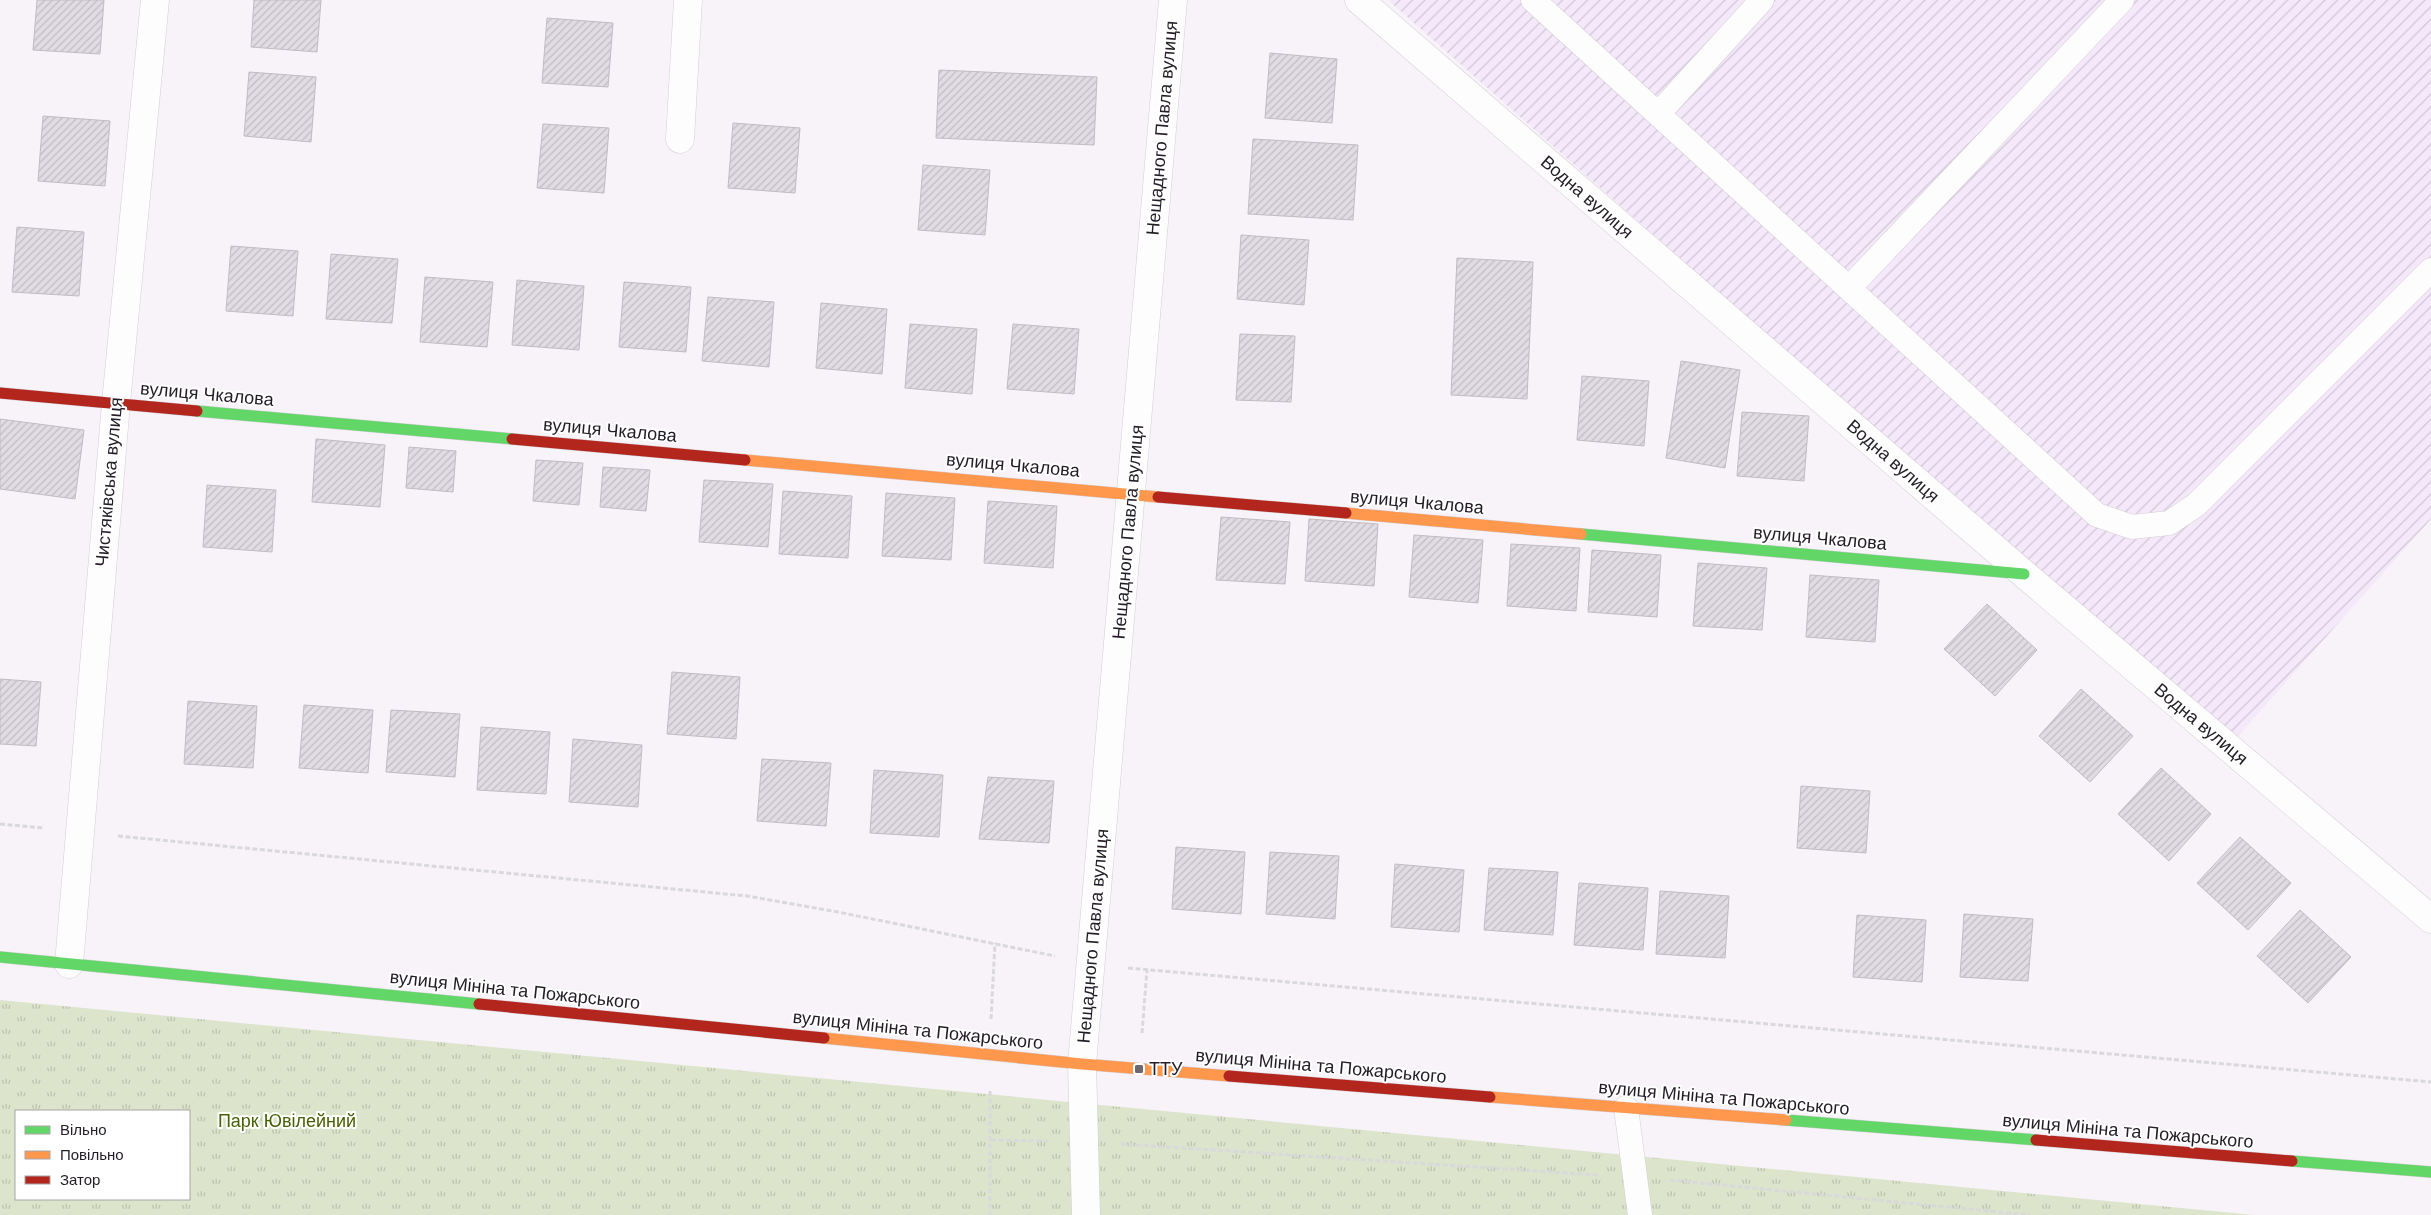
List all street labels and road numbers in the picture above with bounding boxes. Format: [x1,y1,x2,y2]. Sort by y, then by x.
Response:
street label: Нещадного Павла вулиця [1143,20,1181,236]
street label: Водна вулиця [1537,152,1637,242]
street label: вулиця Чкалова [140,378,275,410]
street label: Чистяківська вулиця [92,396,126,568]
street label: вулиця Чкалова [543,414,678,446]
street label: Водна вулиця [1843,416,1943,506]
street label: Нещадного Павла вулиця [1109,424,1147,640]
street label: вулиця Чкалова [946,449,1081,481]
street label: вулиця Чкалова [1350,486,1485,518]
street label: вулиця Чкалова [1753,522,1888,554]
street label: Водна вулиця [2150,679,2252,769]
street label: Нещадного Павла вулиця [1074,828,1112,1044]
street label: вулиця Мініна та Пожарського [389,967,641,1013]
street label: вулиця Мініна та Пожарського [792,1007,1044,1053]
street label: вулиця Мініна та Пожарського [1195,1045,1447,1087]
street label: вулиця Мініна та Пожарського [1598,1077,1850,1119]
street label: вулиця Мініна та Пожарського [2002,1110,2254,1152]

